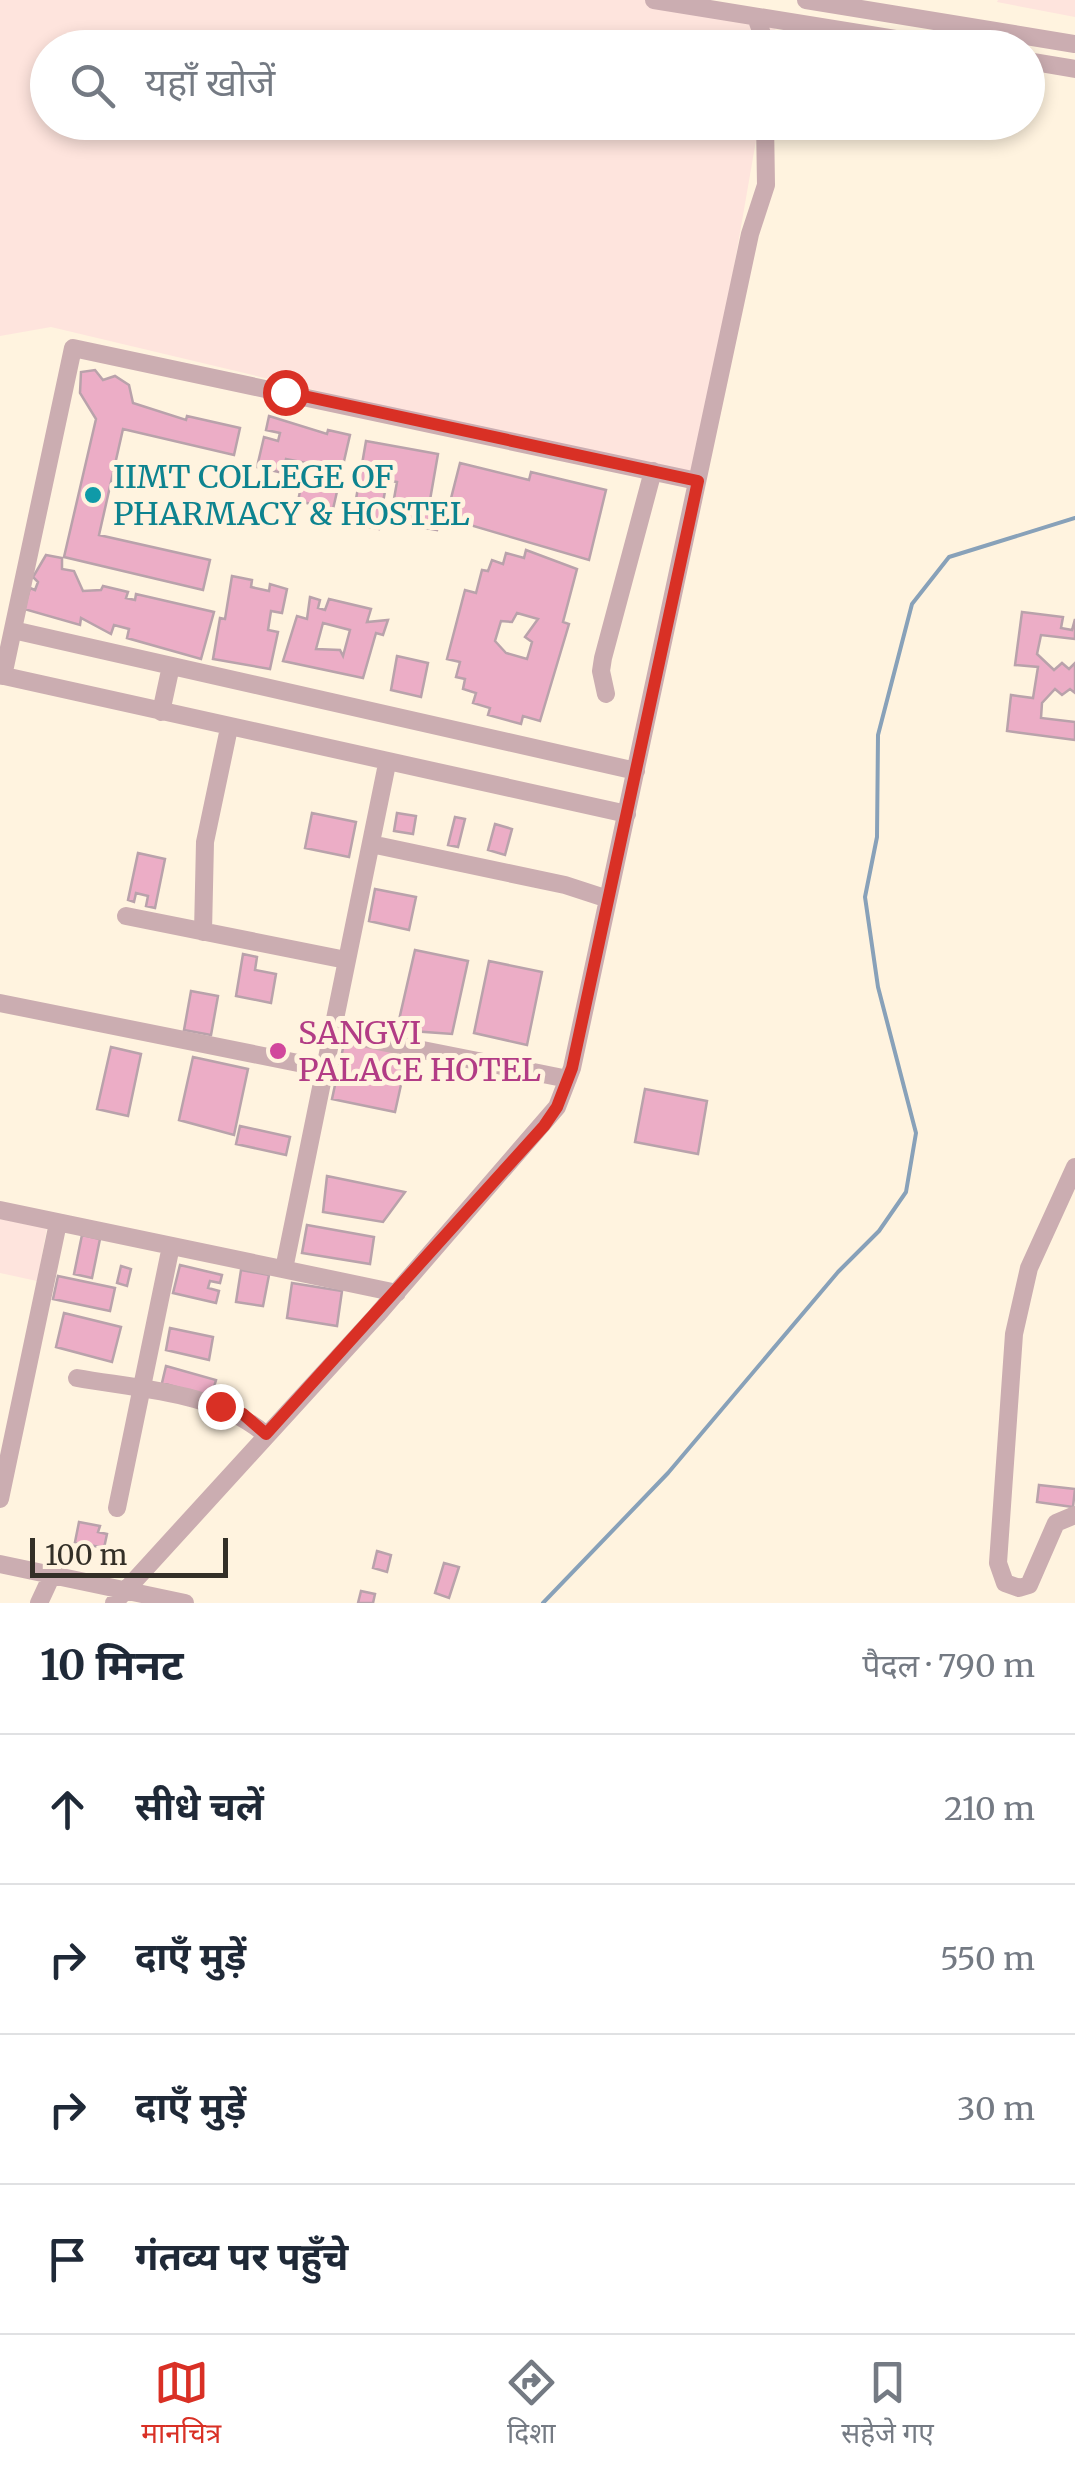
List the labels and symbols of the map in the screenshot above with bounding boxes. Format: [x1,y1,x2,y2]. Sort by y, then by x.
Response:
route start [263,370,309,416]
place label: IIMT COLLEGE OF PHARMACY & HOSTEL [113,457,470,534]
marker: IIMT COLLEGE OF PHARMACY & HOSTEL [82,484,104,506]
place label: SANGVI PALACE HOTEL [298,1013,541,1090]
marker: SANGVI PALACE HOTEL [267,1040,289,1062]
route end [198,1384,244,1430]
scale bar [30,1533,228,1578]

